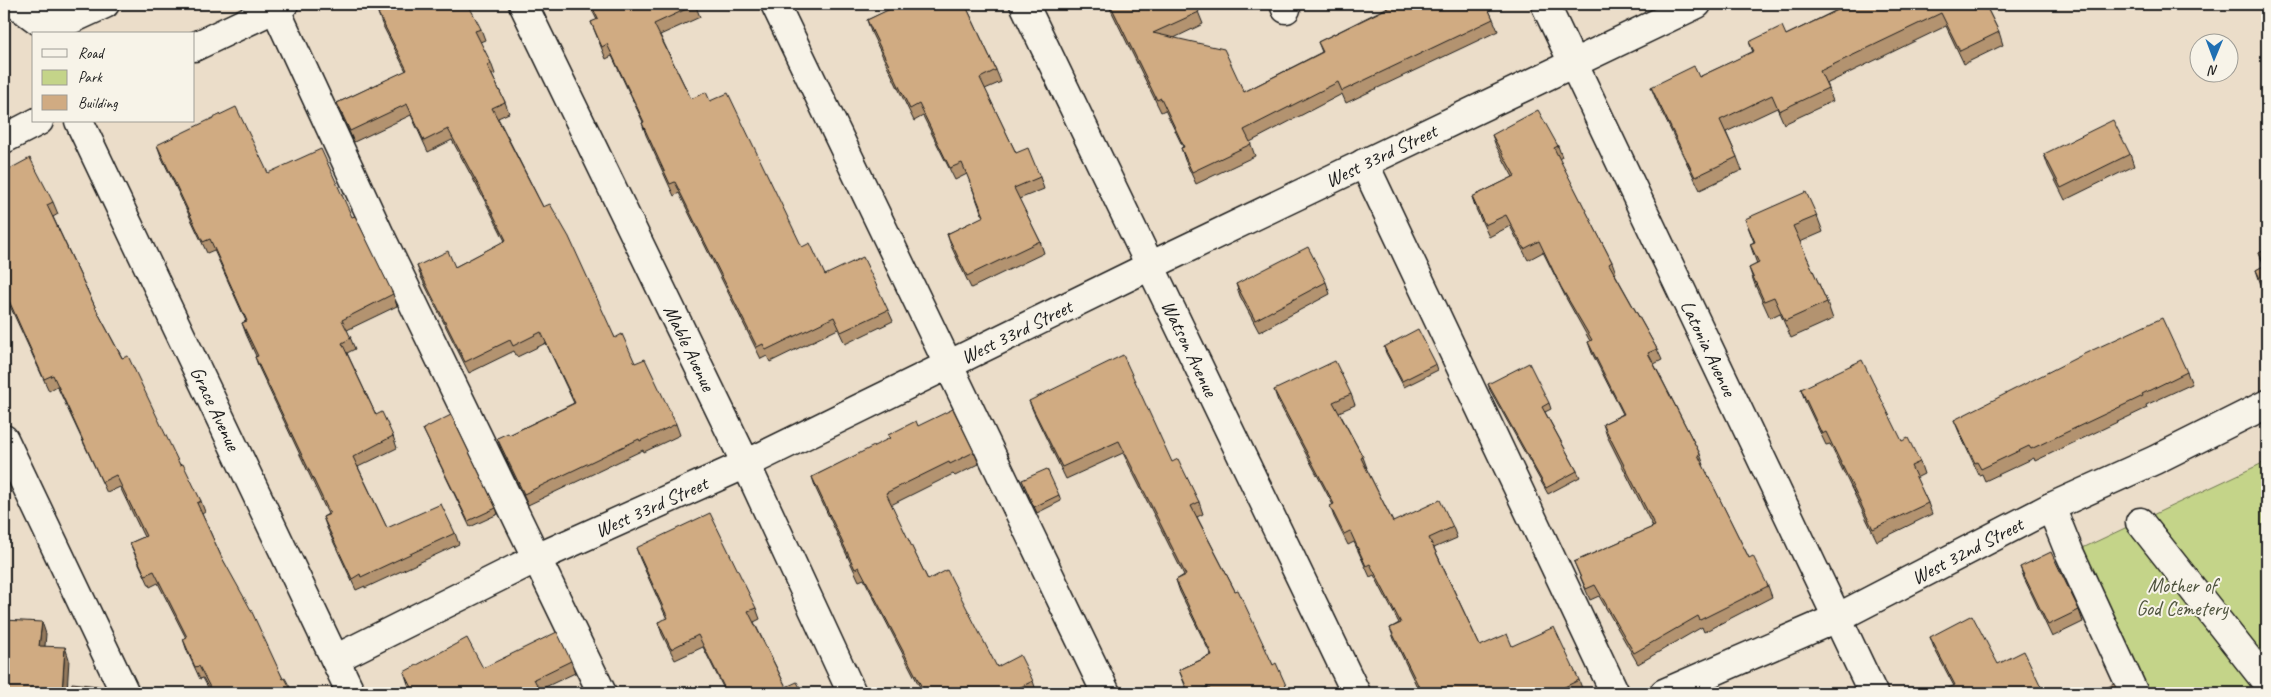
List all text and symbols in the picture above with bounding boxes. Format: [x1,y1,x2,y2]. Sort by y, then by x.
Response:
legend [32,32,195,122]
north arrow [2188,32,2238,82]
text: Road [78,44,105,63]
text: N [2207,62,2218,79]
text: Park [78,68,103,87]
text: Building [78,94,118,113]
street label: West 33rd Street [1321,117,1443,193]
street label: West 33rd Street [957,293,1078,369]
street label: Watson Avenue [1156,296,1224,402]
street label: Latonia Avenue [1675,296,1743,401]
street label: Mable Avenue [658,301,722,396]
street label: Grace Avenue [185,362,247,455]
street label: West 33rd Street [591,470,713,543]
street label: West 32nd Street [1907,510,2029,590]
park label: Mother of God Cemetery [2136,573,2229,621]

